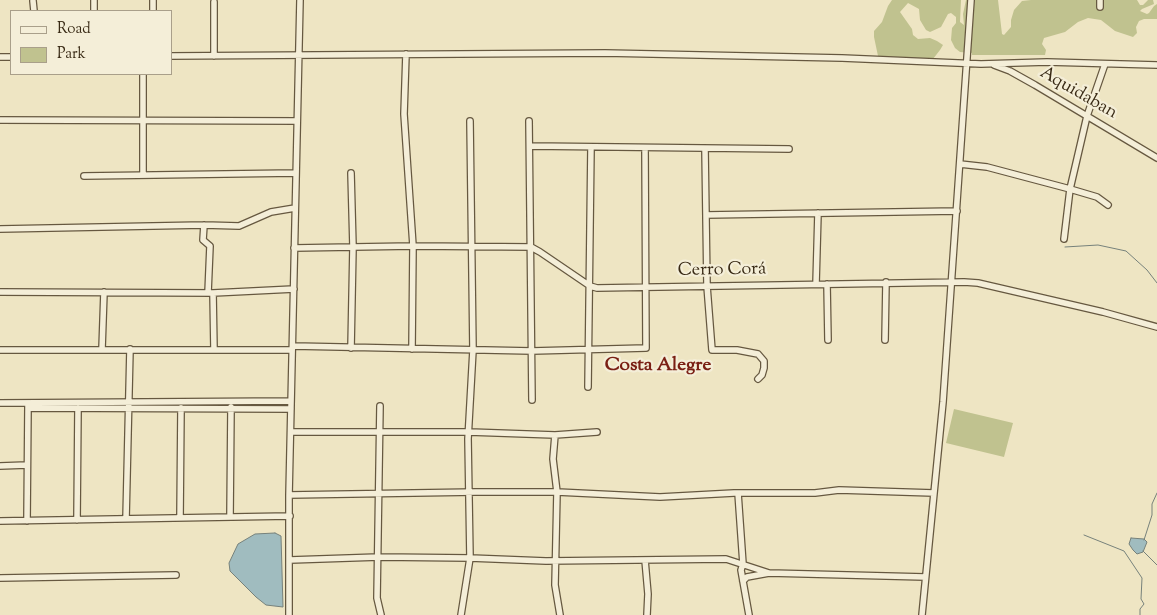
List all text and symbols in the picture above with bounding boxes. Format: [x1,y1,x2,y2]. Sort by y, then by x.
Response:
legend [10,10,172,75]
text: Road [57,19,91,40]
text: Park [57,44,86,65]
street label: Aquidaban [1035,63,1121,125]
street label: Cerro Corá [678,259,766,283]
district label: Costa Alegre [605,356,711,378]

